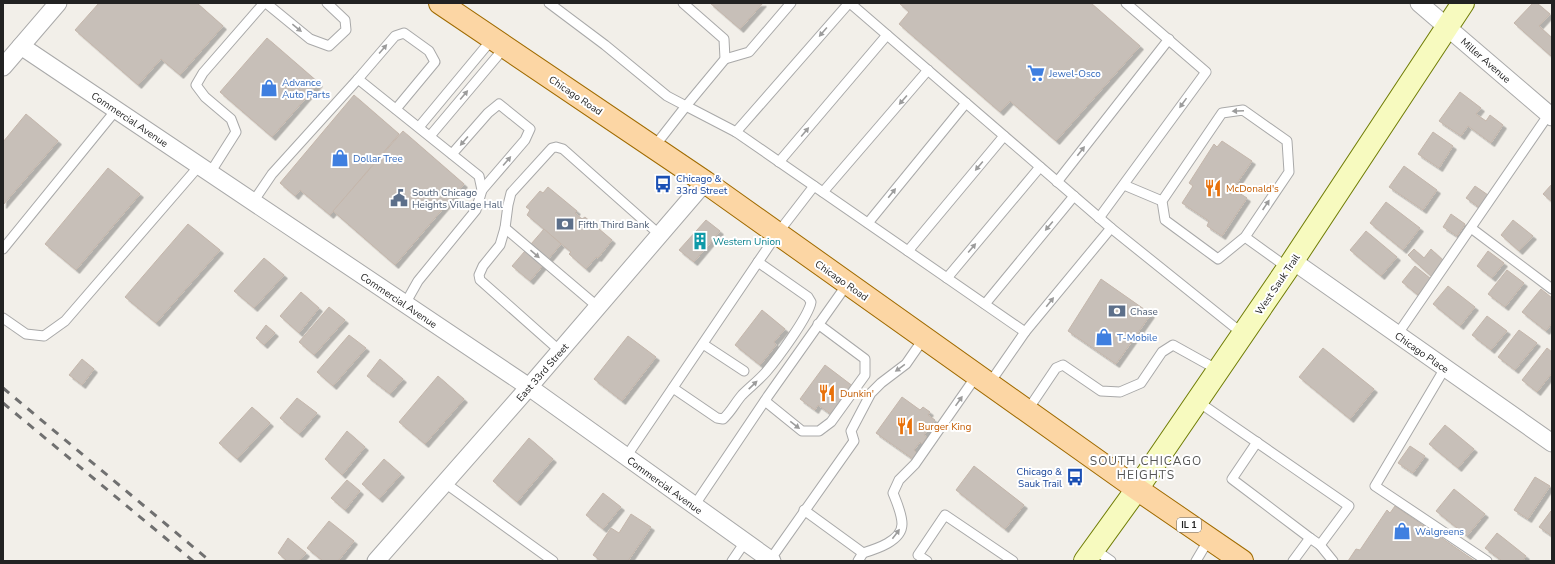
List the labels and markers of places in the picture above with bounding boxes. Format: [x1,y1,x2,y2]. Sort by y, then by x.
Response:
supermarket icon: Jewel-Osco [1026,63,1046,83]
place label: Jewel-Osco [1048,67,1101,81]
place label: Advance Auto Parts [282,76,330,102]
shop icon: Advance Auto Parts [259,78,279,98]
shop icon: Dollar Tree [330,148,350,168]
place label: Dollar Tree [353,152,403,166]
place label: Chicago & 33rd Street [676,172,728,198]
bus stop icon: Chicago & 33rd Street [653,174,673,194]
restaurant icon: McDonald's [1203,178,1223,198]
place label: McDonald's [1226,182,1279,196]
place label: South Chicago Heights Village Hall [412,186,503,212]
public building icon: South Chicago Heights Village Hall [389,188,409,208]
bank icon: Fifth Third Bank [555,214,575,234]
place label: Fifth Third Bank [578,218,650,232]
building icon: Western Union [690,231,710,251]
place label: Western Union [713,235,781,249]
bank icon: Chase [1107,301,1127,321]
place label: Chase [1130,305,1158,319]
shop icon: T-Mobile [1094,327,1114,347]
place label: T-Mobile [1117,331,1157,345]
restaurant icon: Dunkin' [817,383,837,403]
place label: Dunkin' [840,387,874,401]
restaurant icon: Burger King [895,416,915,436]
place label: Burger King [918,420,971,434]
place label: Chicago & Sauk Trail [1016,465,1062,491]
bus stop icon: Chicago & Sauk Trail [1065,467,1085,487]
shop icon: Walgreens [1392,521,1412,541]
place label: Walgreens [1415,525,1464,539]

